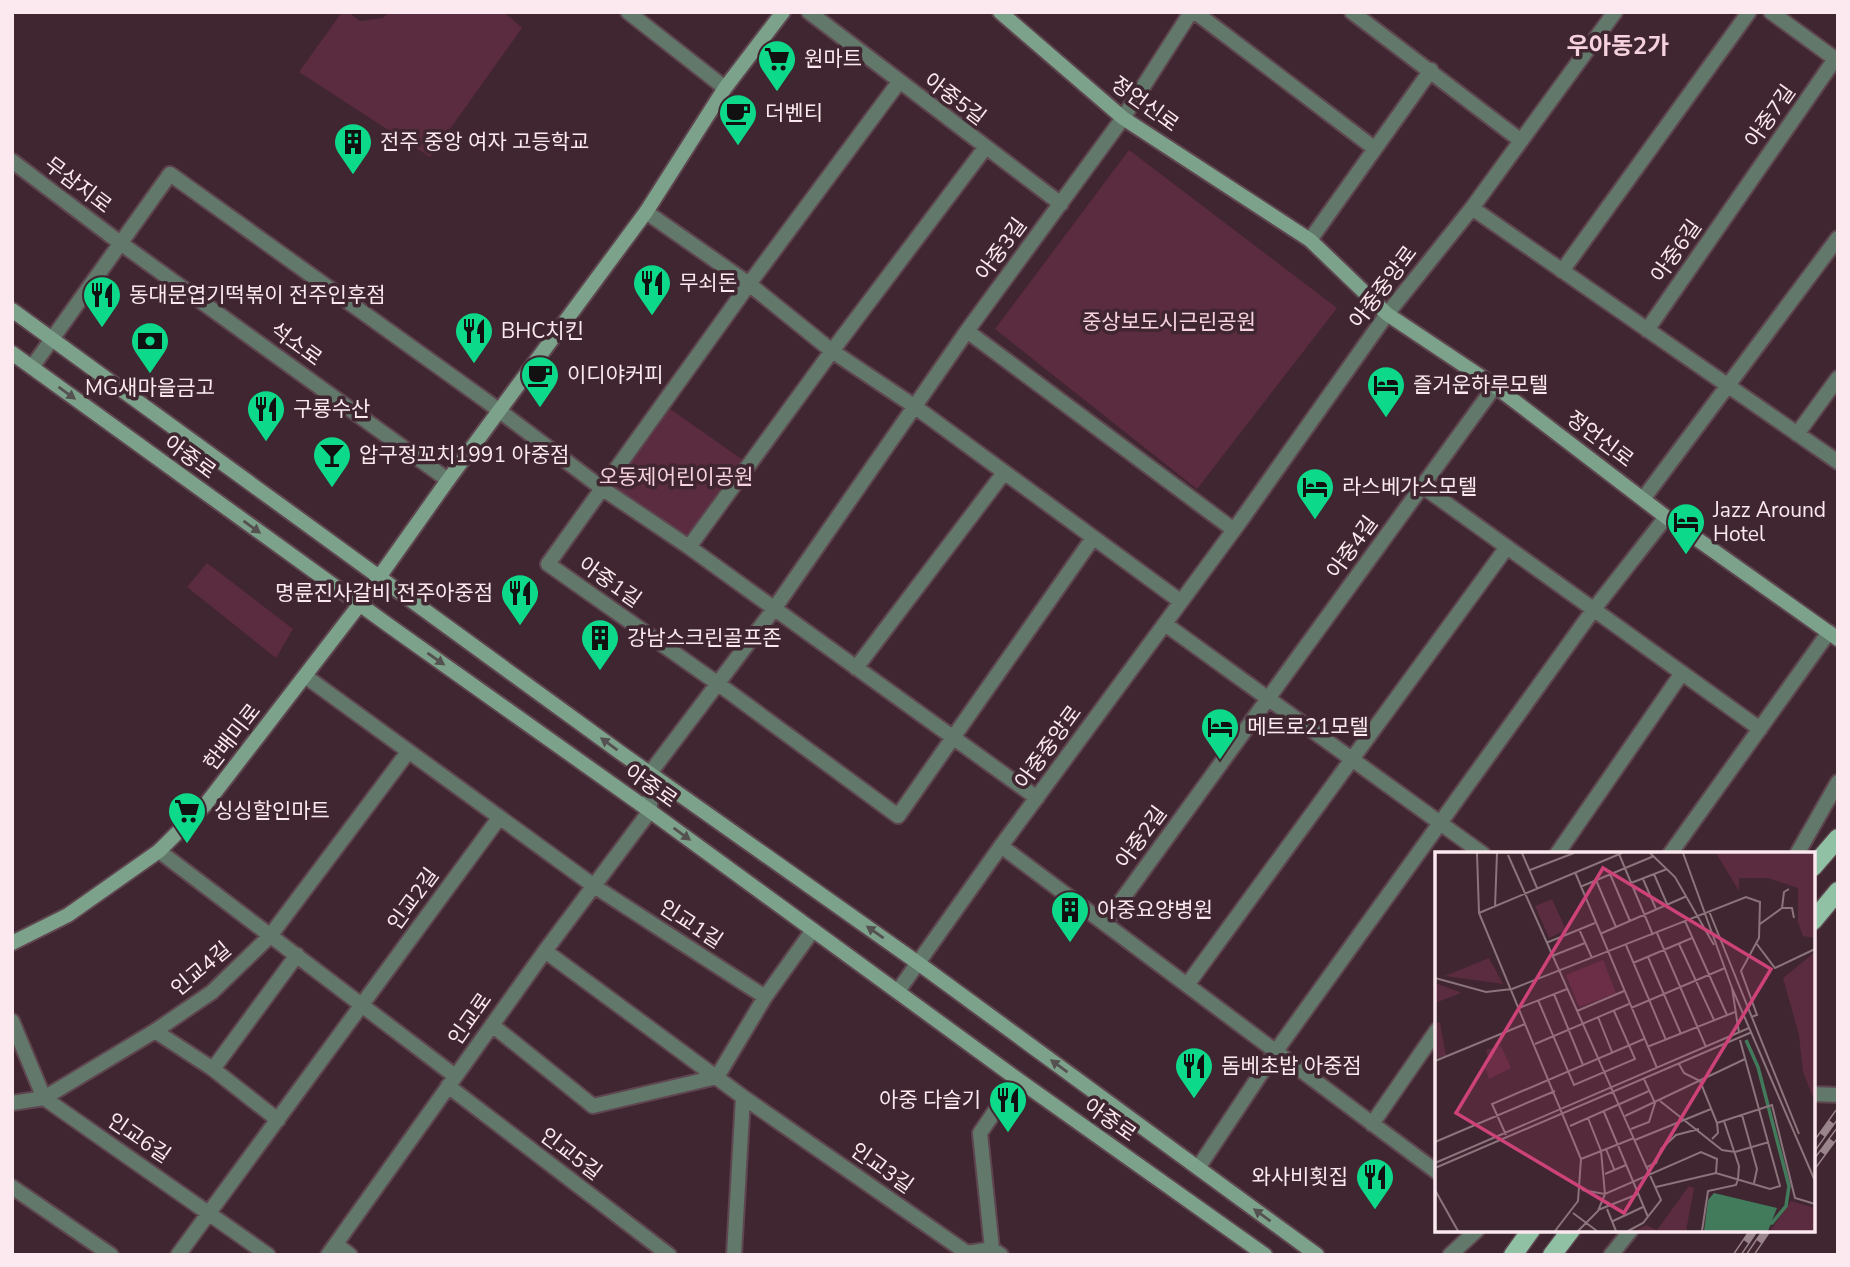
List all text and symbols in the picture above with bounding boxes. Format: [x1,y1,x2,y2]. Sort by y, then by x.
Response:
district label: 우아동2가 [1567,30,1669,62]
supermarket icon: 원마트 [756,38,798,93]
place label: 원마트 [804,45,862,73]
street label: 아중5길 [918,67,992,131]
street label: 정언신로 [1106,70,1184,138]
street label: 아중7길 [1738,79,1802,153]
cafe icon: 더벤티 [717,92,759,147]
place label: 더벤티 [765,99,823,127]
building icon: 전주 중앙 여자 고등학교 [332,121,374,176]
place label: 전주 중앙 여자 고등학교 [380,128,589,156]
street label: 무삼지로 [39,151,117,219]
street label: 아중3길 [969,212,1033,286]
street label: 아중6길 [1644,214,1708,288]
street label: 아중중앙로 [1343,240,1423,334]
restaurant icon: 무쇠돈 [631,262,673,317]
place label: 무쇠돈 [679,269,737,297]
restaurant icon: 동대문엽기떡볶이 전주인후점 [81,274,123,329]
place label: 동대문엽기떡볶이 전주인후점 [129,281,386,309]
park label: 중상보도시근린공원 [1082,308,1256,336]
restaurant icon: BHC치킨 [453,310,495,365]
street label: 석소로 [264,316,328,372]
place label: BHC치킨 [501,317,584,345]
bank icon: MG새마을금고 [129,320,171,375]
cafe icon: 이디야커피 [519,354,561,409]
place label: 이디야커피 [567,361,664,389]
hotel icon: 즐거운하루모텔 [1365,364,1407,419]
place label: 즐거운하루모텔 [1413,371,1548,399]
place label: MG새마을금고 [85,374,215,402]
one-way arrow [58,386,76,400]
restaurant icon: 구룡수산 [245,388,287,443]
place label: 구룡수산 [293,395,370,423]
street label: 정언신로 [1561,405,1639,473]
street label: 아중로 [158,429,222,485]
bar icon: 압구정꼬치1991 아중점 [311,434,353,489]
place label: 압구정꼬치1991 아중점 [359,441,569,469]
park label: 오동제어린이공원 [599,463,753,491]
hotel icon: 라스베가스모텔 [1294,466,1336,521]
place label: 라스베가스모텔 [1342,473,1477,501]
place label: Jazz Around Hotel [1712,496,1826,548]
hotel icon: Jazz Around Hotel [1665,501,1707,556]
street label: 아중4길 [1320,510,1384,584]
one-way arrow [243,519,261,533]
street label: 아중1길 [573,550,647,614]
restaurant icon: 명륜진사갈비 전주아중점 [499,572,541,627]
place label: 명륜진사갈비 전주아중점 [275,579,493,607]
building icon: 강남스크린골프존 [579,617,621,672]
place label: 강남스크린골프존 [627,624,782,652]
one-way arrow [427,652,445,666]
street label: 한배미로 [197,698,267,776]
street label: 아중중앙로 [1008,700,1088,794]
hotel icon: 메트로21모텔 [1199,706,1241,761]
place label: 메트로21모텔 [1247,713,1369,741]
one-way arrow [600,737,618,751]
street label: 아중로 [619,758,683,814]
supermarket icon: 싱싱할인마트 [166,790,208,845]
place label: 싱싱할인마트 [214,797,330,825]
street label: 아중2길 [1109,800,1173,874]
one-way arrow [672,827,691,841]
inset map [1435,852,1815,1232]
street label: 인교2길 [381,862,445,936]
building icon: 아중요양병원 [1049,889,1091,944]
street label: 인교1길 [654,893,728,955]
place label: 아중요양병원 [1097,896,1213,924]
one-way arrow [866,925,884,939]
street label: 인교4길 [165,936,237,1002]
street label: 인교로 [442,987,498,1051]
restaurant icon: 돔베초밥 아중점 [1173,1045,1215,1100]
place label: 돔베초밥 아중점 [1221,1052,1362,1080]
one-way arrow [1050,1059,1068,1073]
restaurant icon: 아중 다슬기 [987,1079,1029,1134]
place label: 아중 다슬기 [879,1086,981,1114]
street label: 아중로 [1078,1092,1142,1148]
street label: 인교6길 [102,1107,176,1169]
street label: 인교5길 [534,1122,608,1186]
street label: 인교3길 [845,1136,919,1200]
restaurant icon: 와사비횟집 [1354,1156,1396,1211]
place label: 와사비횟집 [1251,1163,1348,1191]
one-way arrow [1253,1208,1271,1222]

